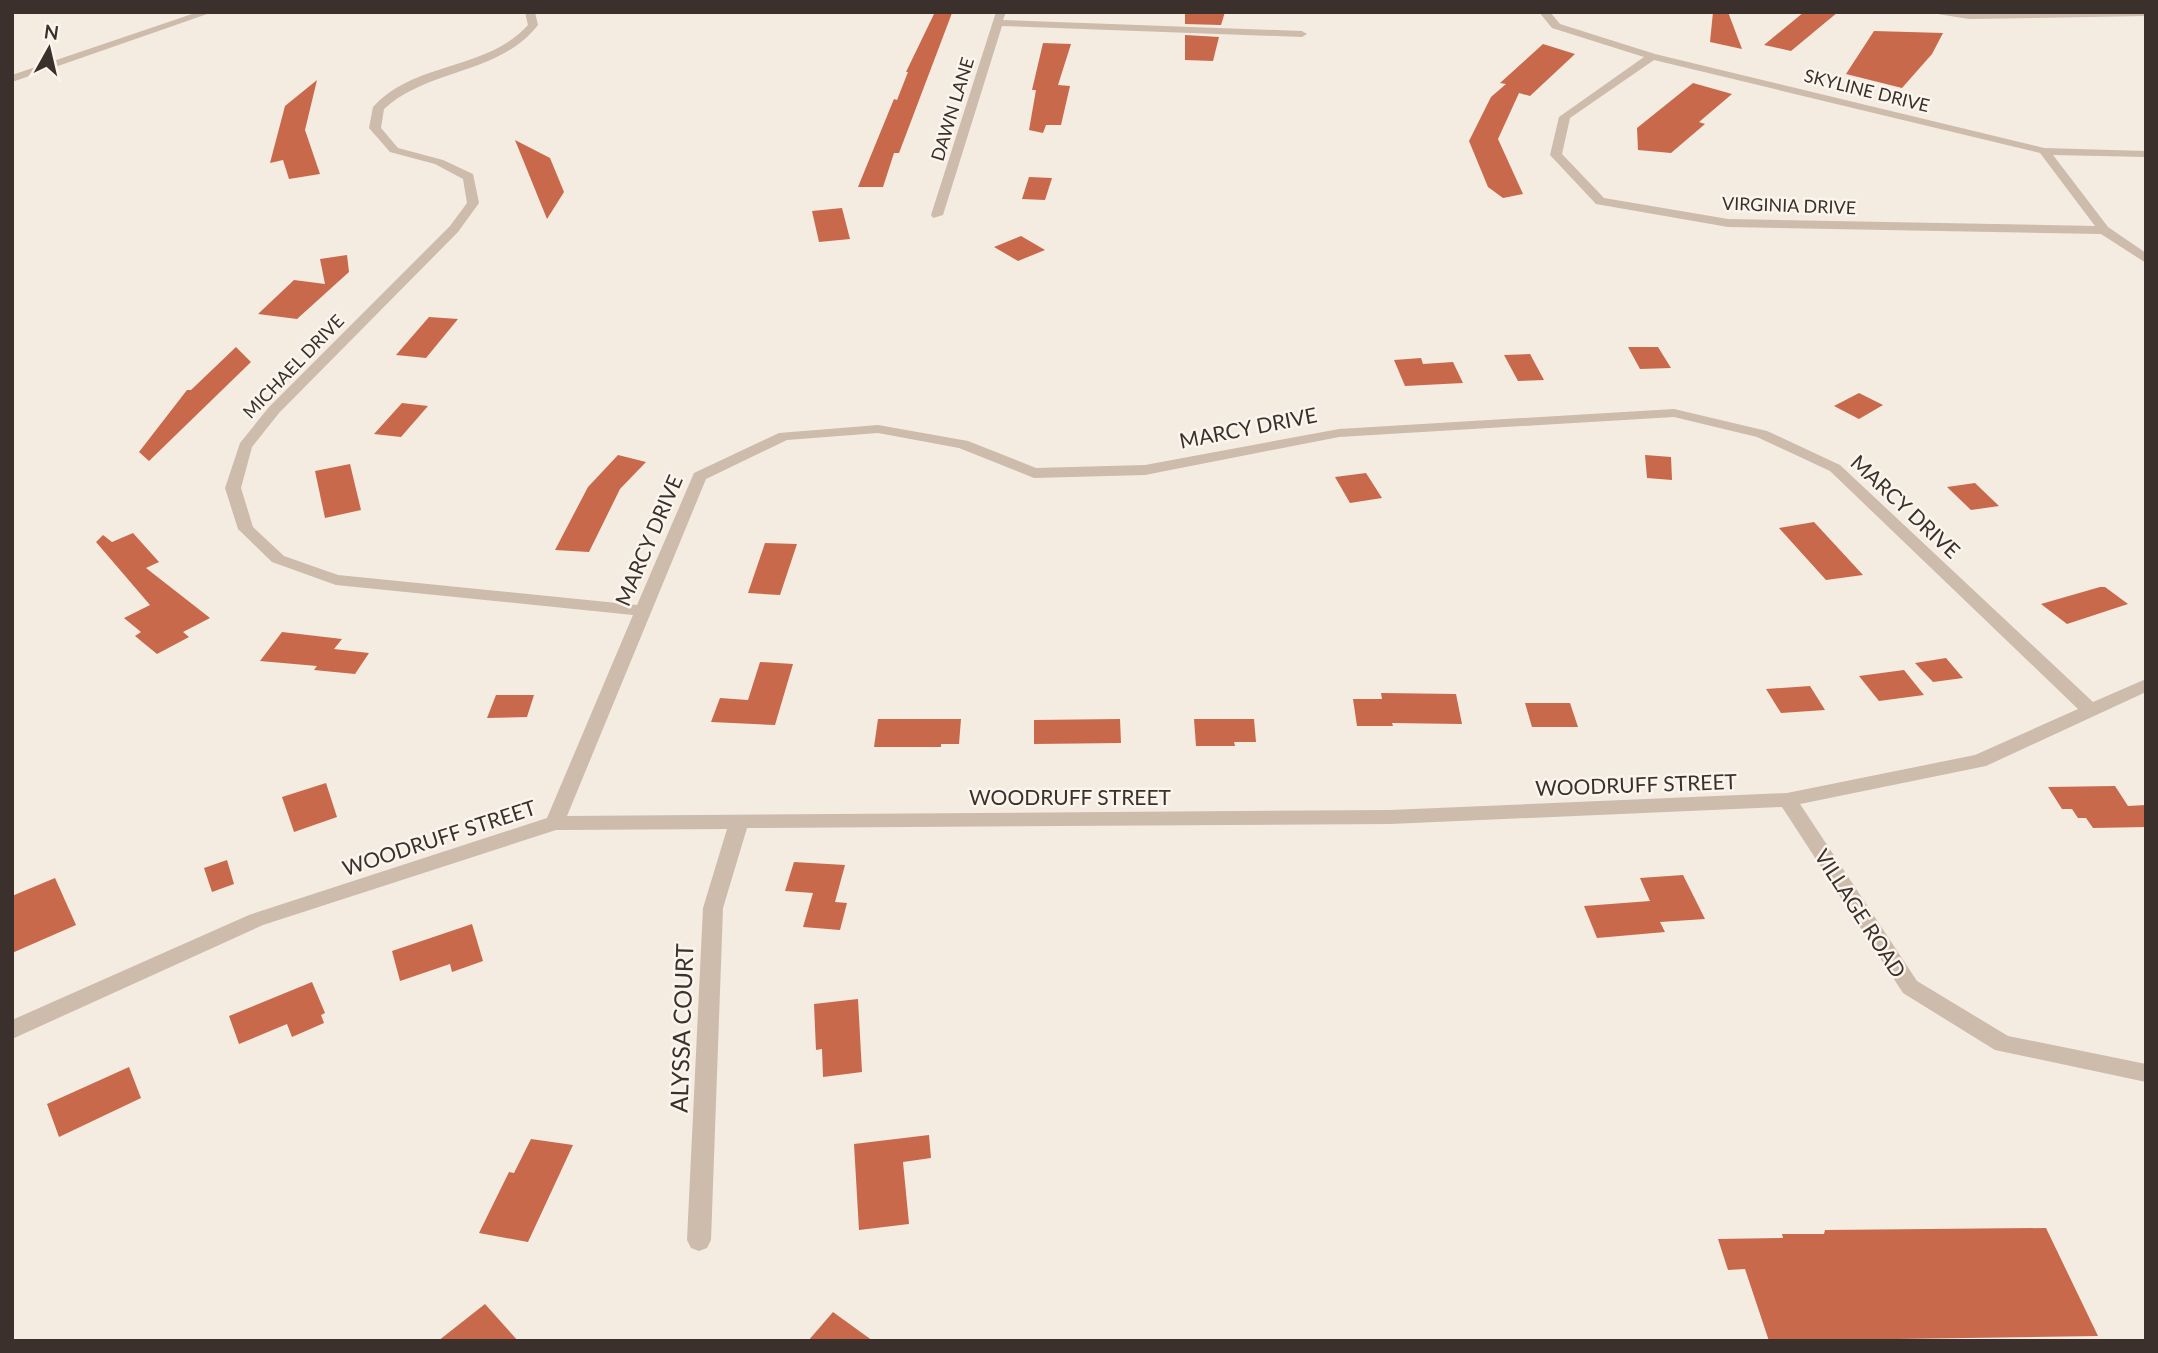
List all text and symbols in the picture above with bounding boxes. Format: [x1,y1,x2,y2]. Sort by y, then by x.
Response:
north arrow [14,14,84,84]
text: N [43,19,60,44]
street label: DAWN LANE [926,54,978,164]
street label: SKYLINE DRIVE [1802,64,1932,116]
street label: VIRGINIA DRIVE [1722,192,1856,218]
street label: MICHAEL DRIVE [238,309,348,423]
street label: MARCY DRIVE [1177,401,1319,453]
street label: MARCY DRIVE [1846,449,1966,563]
street label: MARCY DRIVE [609,471,687,609]
street label: WOODRUFF STREET [1535,768,1738,800]
street label: WOODRUFF STREET [969,784,1172,809]
street label: WOODRUFF STREET [339,794,539,880]
street label: VILLAGE ROAD [1810,844,1912,982]
street label: ALYSSA COURT [664,943,698,1113]

